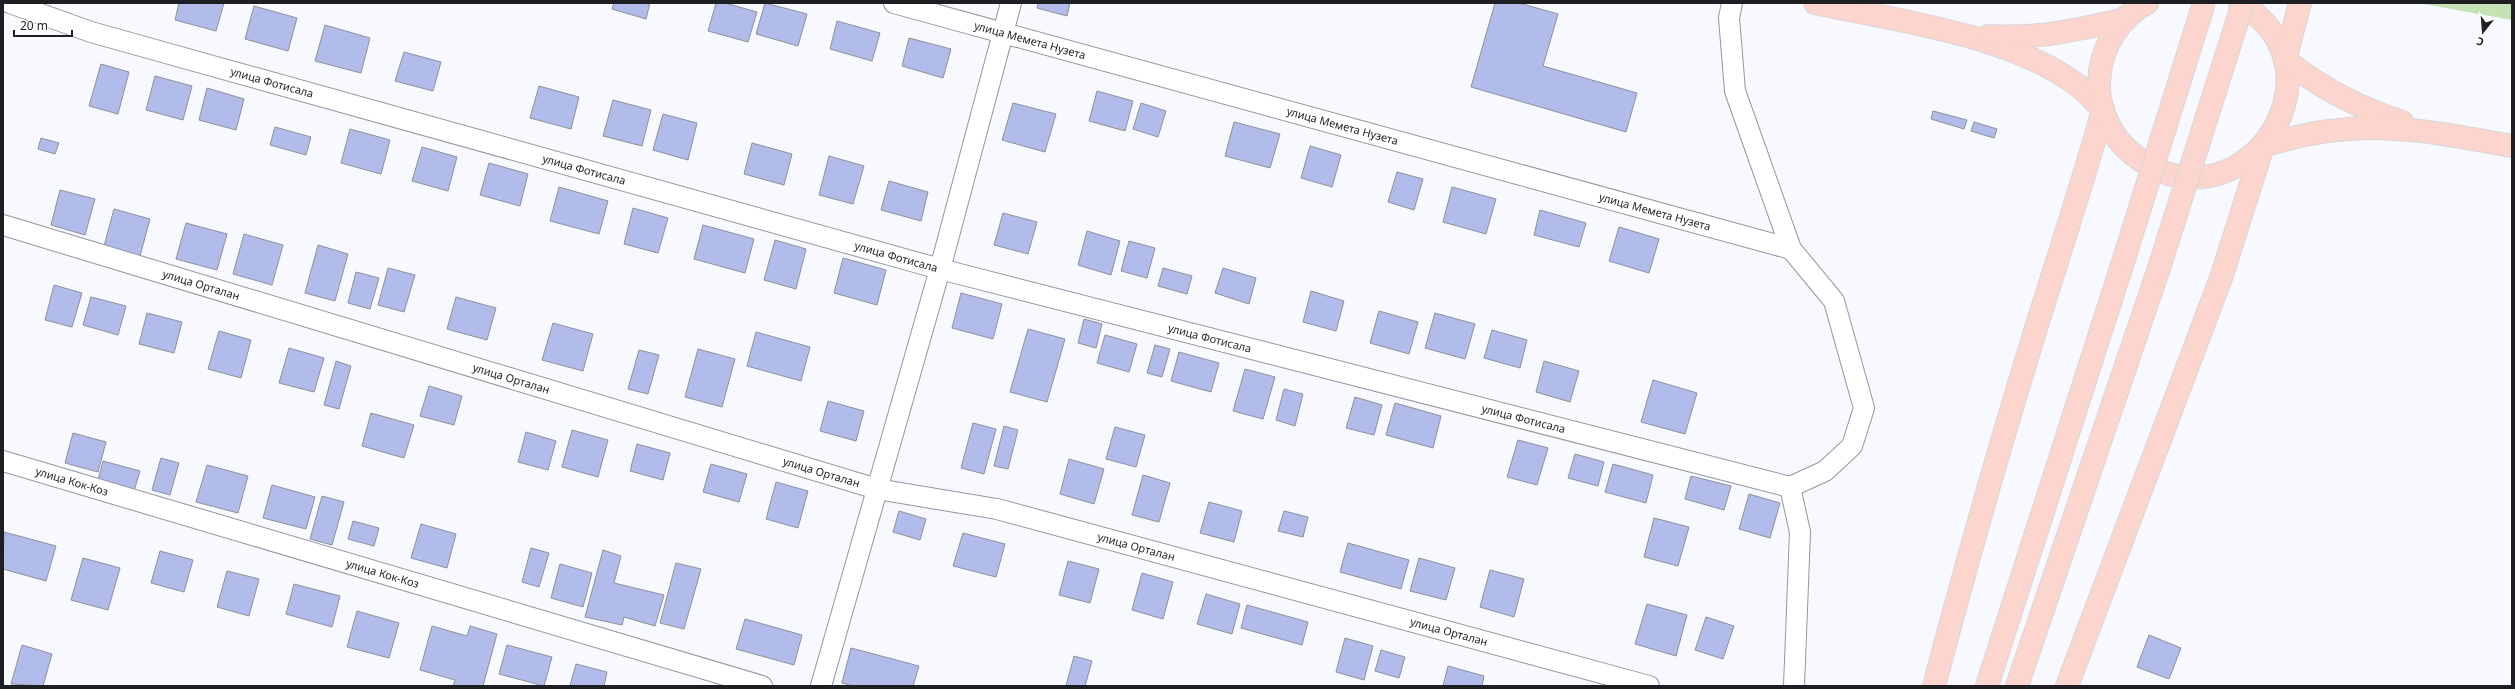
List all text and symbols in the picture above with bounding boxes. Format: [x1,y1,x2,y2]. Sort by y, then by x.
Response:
scale bar [14,12,72,38]
north arrow [2463,12,2503,52]
text: 20 m [20,17,48,34]
street label: улица Мемета Нузета [973,17,1088,62]
text: С [2474,34,2486,50]
street label: улица Фотисала [229,63,315,101]
street label: улица Мемета Нузета [1285,103,1400,148]
street label: улица Фотисала [541,150,628,188]
street label: улица Мемета Нузета [1598,189,1713,234]
street label: улица Фотисала [853,238,940,275]
street label: улица Орталан [161,266,242,303]
street label: улица Фотисала [1167,320,1253,356]
street label: улица Орталан [471,359,552,397]
street label: улица Фотисала [1480,400,1567,436]
street label: улица Орталан [781,453,862,490]
street label: улица Кок-Коз [34,463,110,499]
street label: улица Орталан [1096,529,1177,564]
street label: улица Кок-Коз [345,555,421,591]
street label: улица Орталан [1409,614,1490,649]

